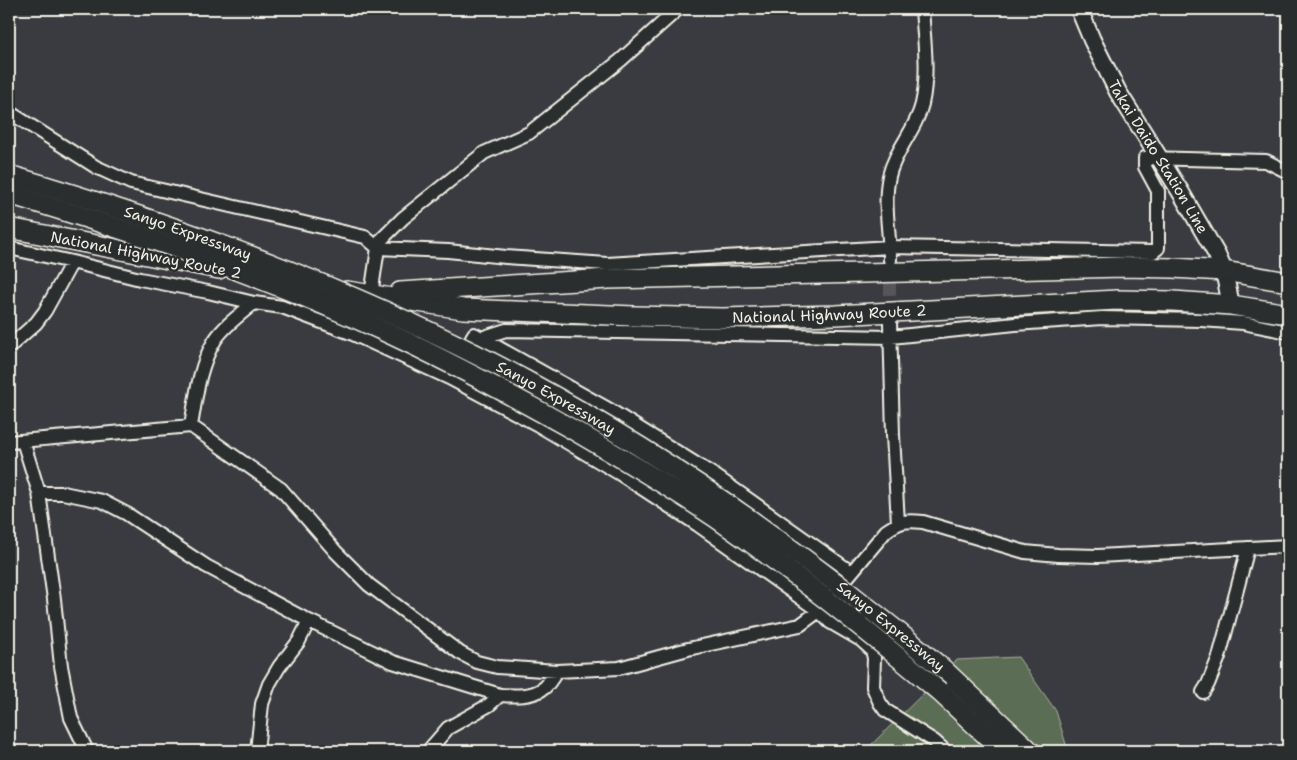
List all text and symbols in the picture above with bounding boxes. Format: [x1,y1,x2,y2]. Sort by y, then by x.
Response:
street label: Takai Daido Station Line [1104,77,1213,237]
street label: Sanyo Expressway [121,201,254,265]
street label: National Highway Route 2 [49,227,243,283]
street label: National Highway Route 2 [732,300,927,328]
street label: Sanyo Expressway [493,356,619,440]
street label: Sanyo Expressway [832,577,949,676]

